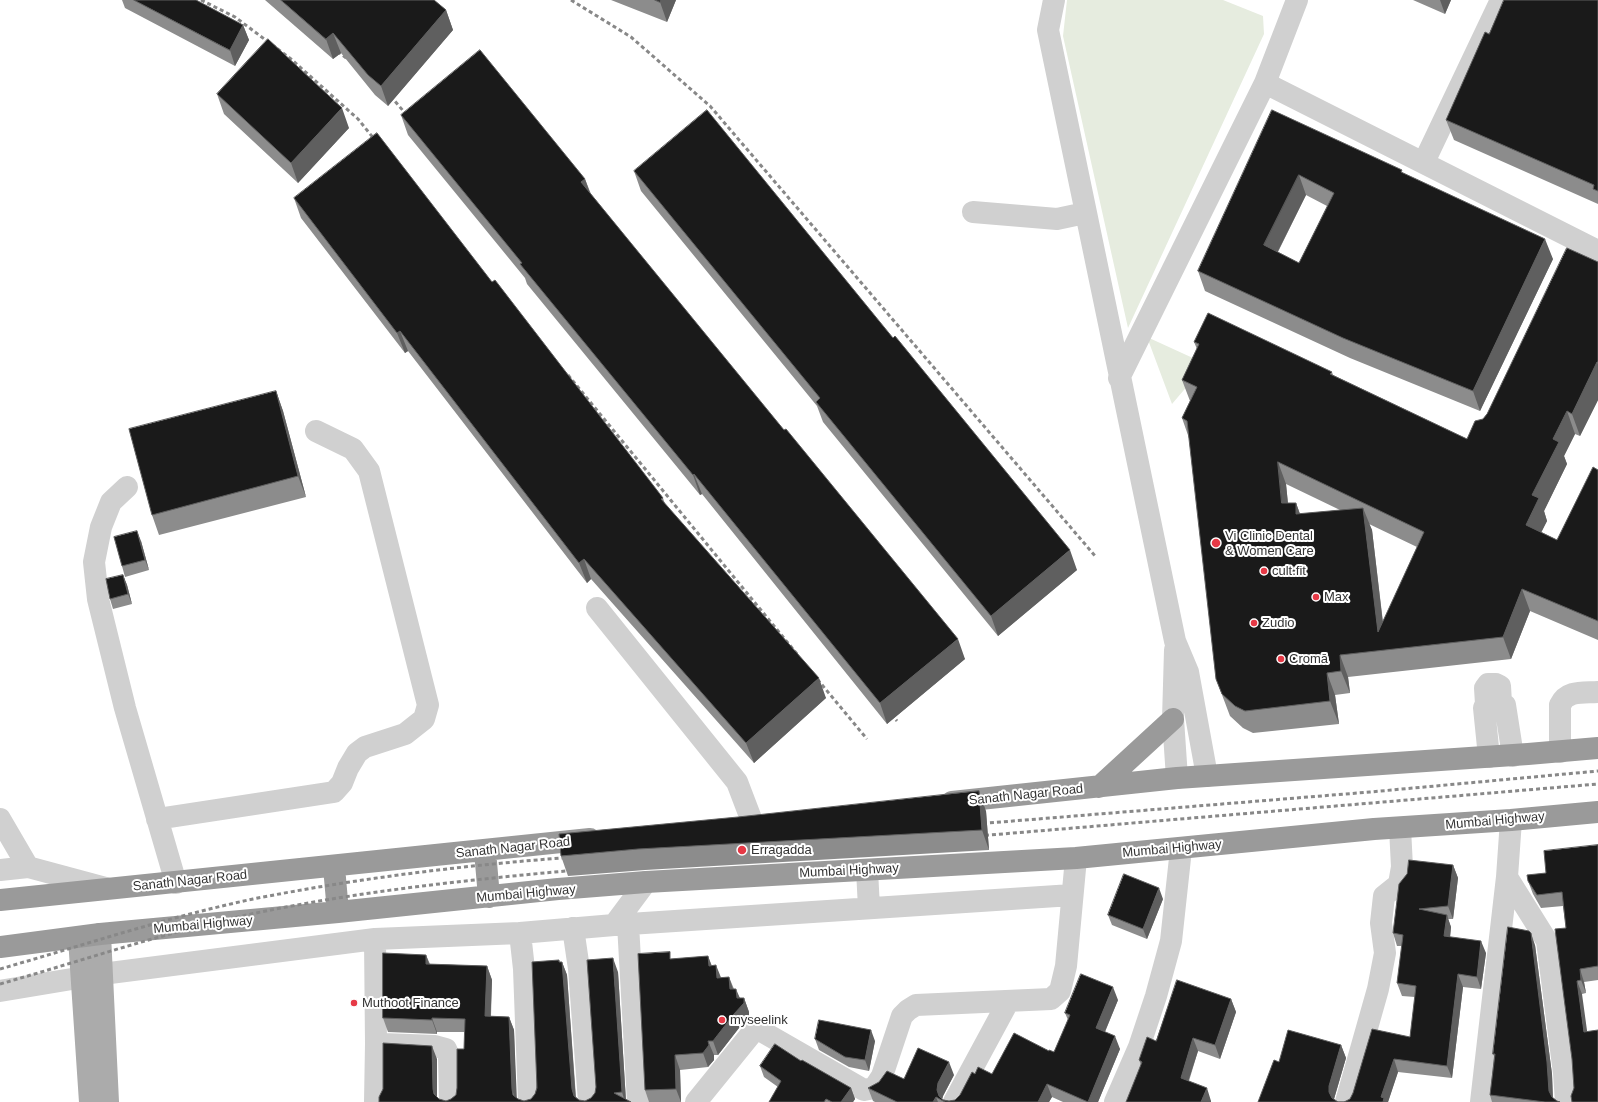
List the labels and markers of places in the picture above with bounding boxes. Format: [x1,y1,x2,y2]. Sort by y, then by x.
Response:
place label: Vi Clinic Dental & Women Care [1225,528,1314,559]
marker: Vi Clinic Dental & Women Care [1210,537,1222,549]
place label: cult.fit [1272,563,1306,579]
marker: cult.fit [1259,566,1269,576]
place label: Max [1324,589,1349,605]
marker: Max [1311,592,1321,602]
place label: Zudio [1262,615,1295,631]
marker: Zudio [1249,618,1259,628]
place label: Cromā [1289,651,1328,667]
marker: Cromā [1276,654,1286,664]
place label: Erragadda [751,842,812,858]
marker: Erragadda [736,844,748,856]
place label: Muthoot Finance [362,995,459,1011]
marker: Muthoot Finance [349,998,359,1008]
place label: myseelink [730,1012,788,1028]
marker: myseelink [717,1015,727,1025]

